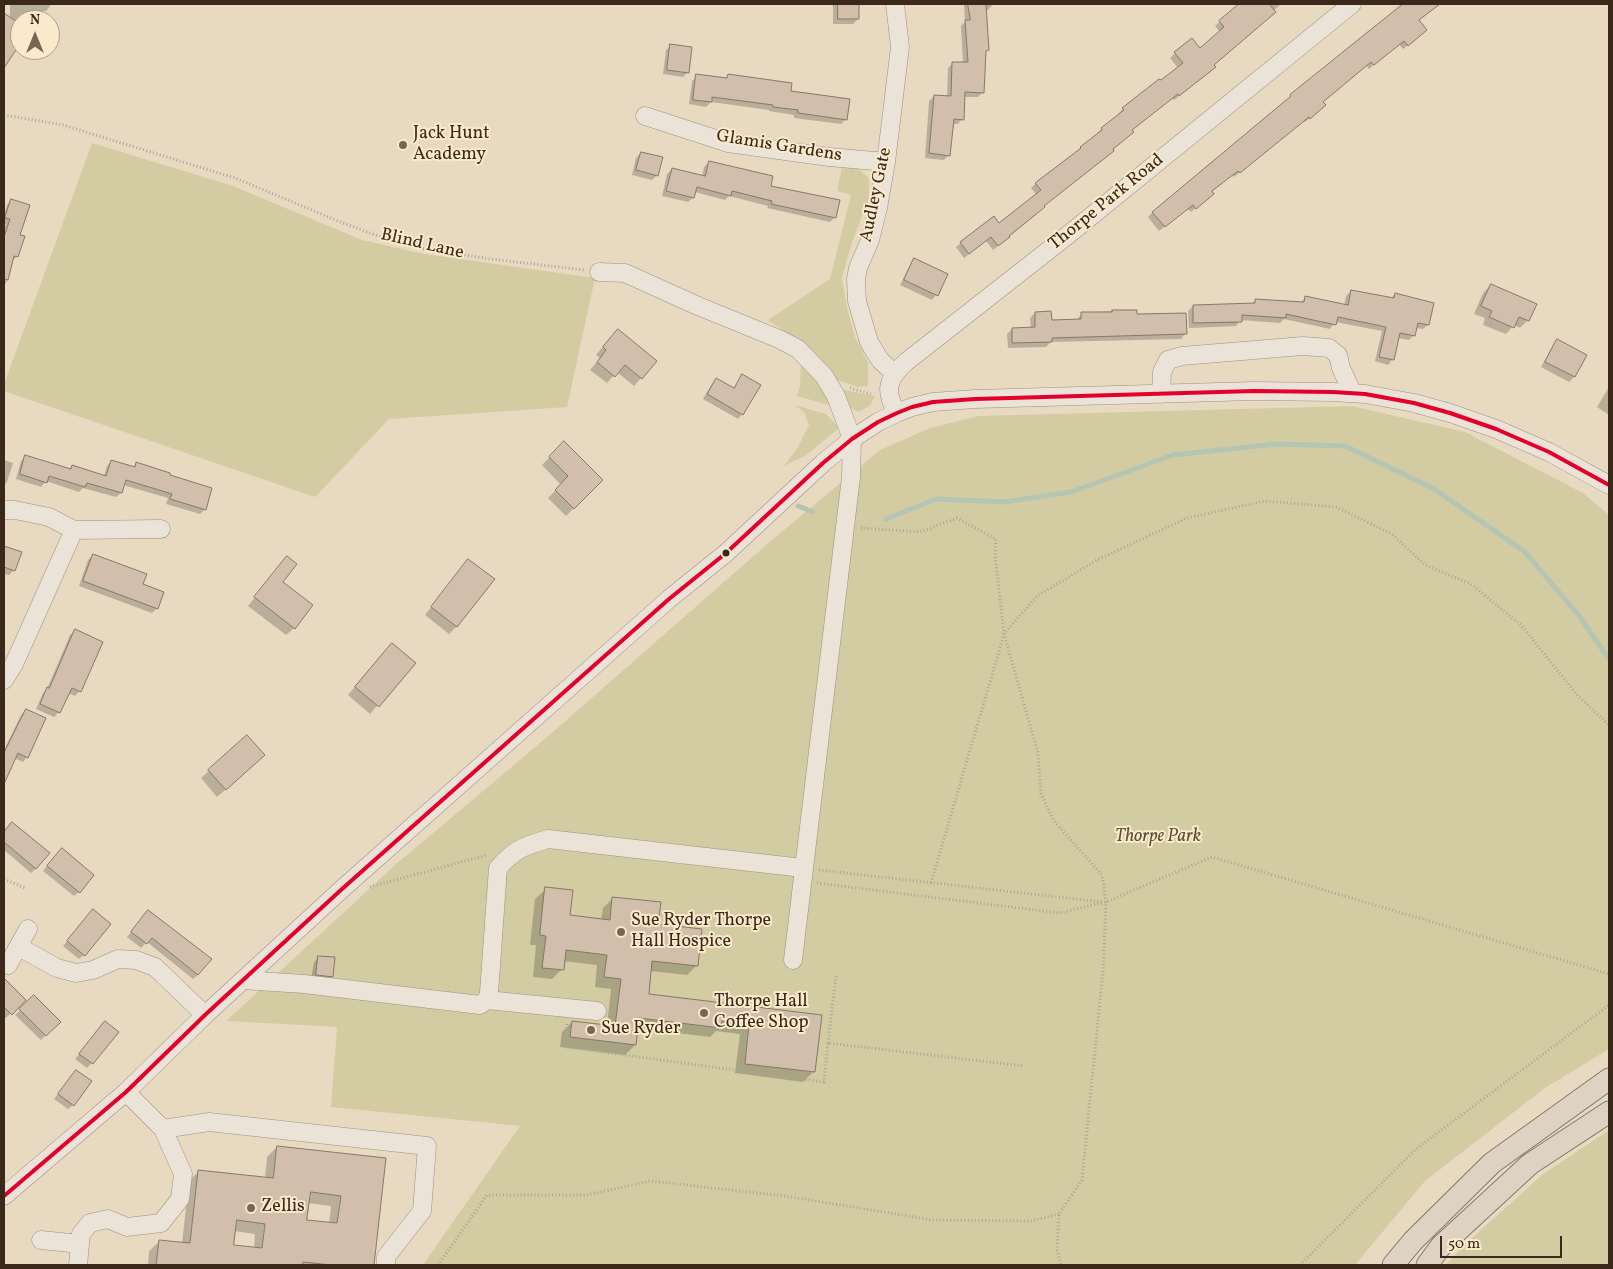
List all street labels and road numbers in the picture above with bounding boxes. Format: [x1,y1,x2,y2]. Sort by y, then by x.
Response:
street label: Glamis Gardens [715,126,843,168]
street label: Audley Gate [856,146,898,244]
street label: Thorpe Park Road [1045,150,1169,256]
street label: Blind Lane [378,225,466,265]

